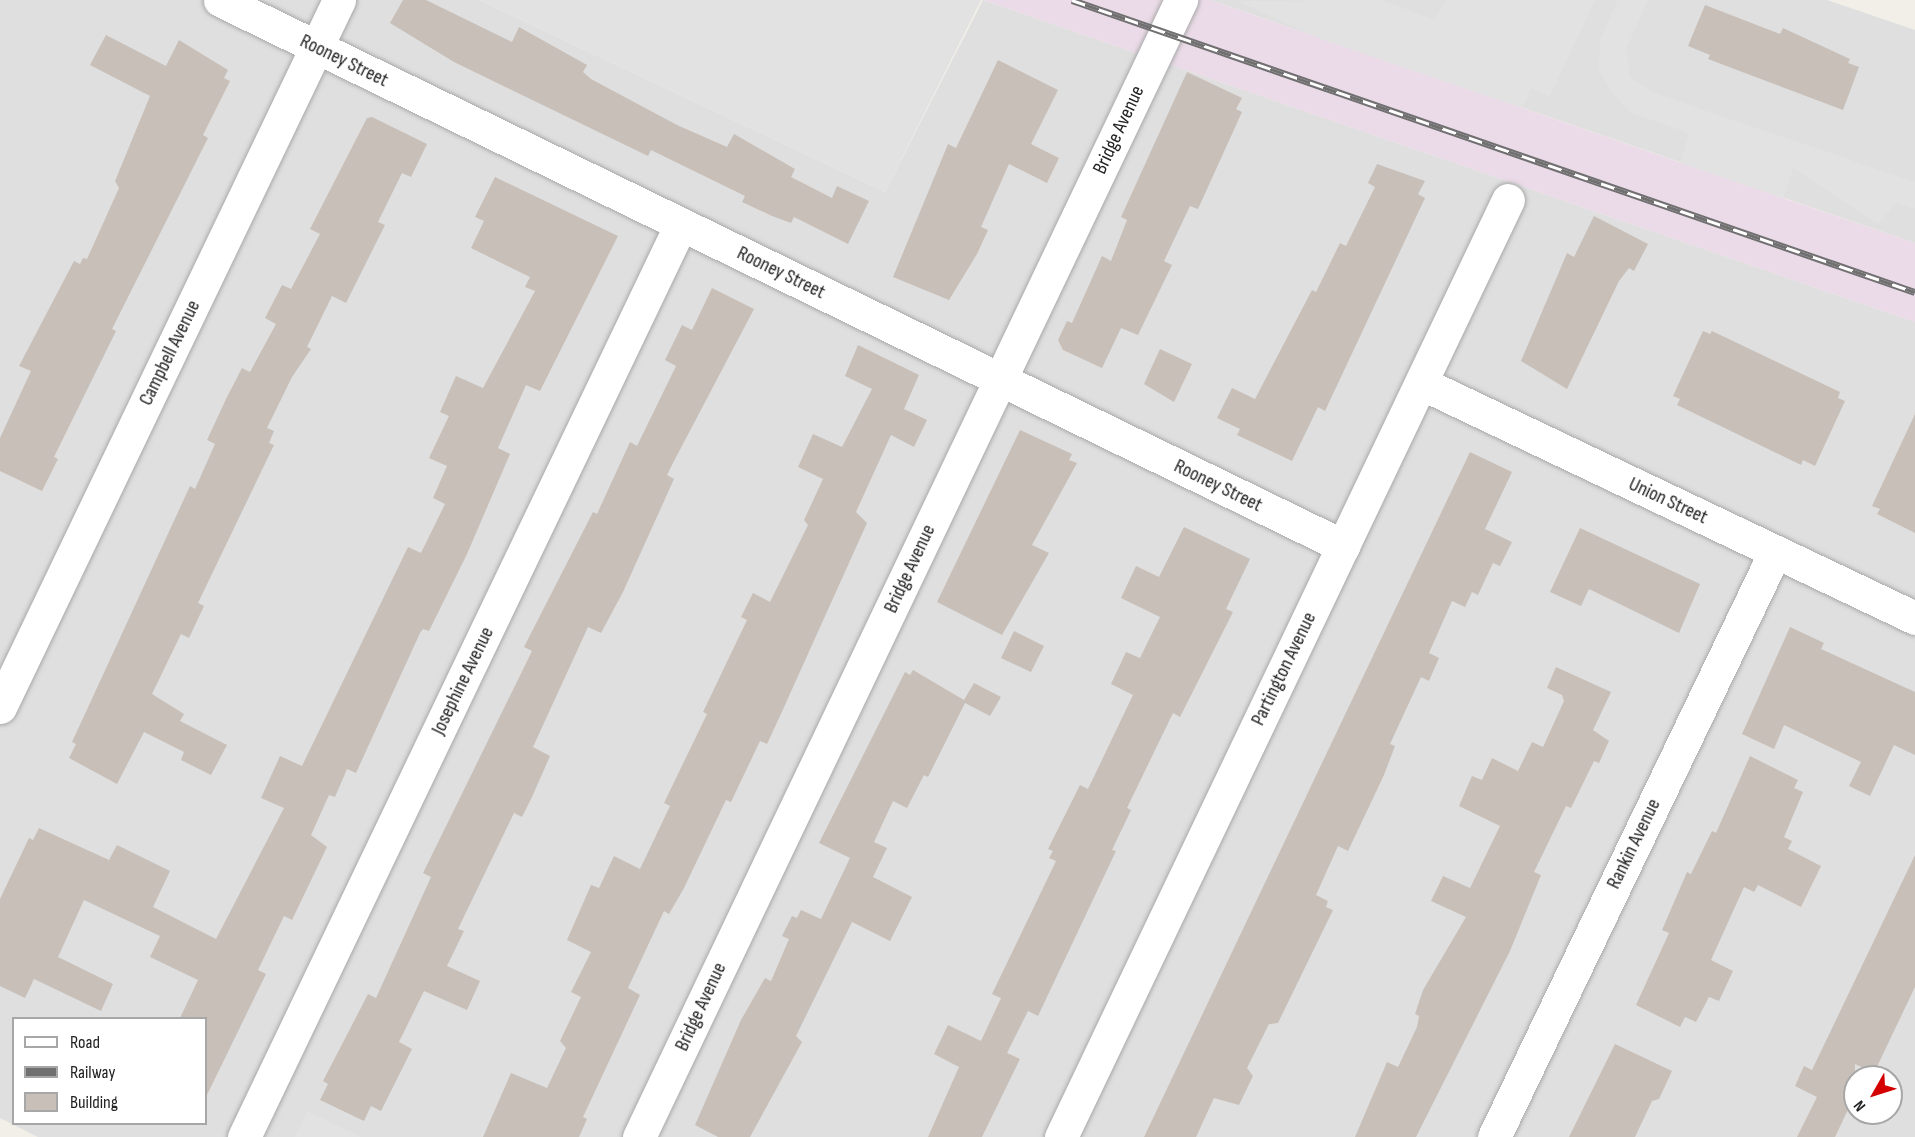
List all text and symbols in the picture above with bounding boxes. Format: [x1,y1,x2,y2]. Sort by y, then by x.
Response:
street label: Rooney Street [296,29,392,93]
street label: Bridge Avenue [1088,82,1150,178]
street label: Rooney Street [733,241,829,305]
street label: Campbell Avenue [134,296,206,410]
street label: Rooney Street [1170,454,1266,518]
street label: Union Street [1625,472,1711,530]
street label: Bridge Avenue [879,521,941,617]
street label: Partington Avenue [1246,608,1322,730]
street label: Josephine Avenue [427,623,499,739]
street label: Rankin Avenue [1602,795,1666,893]
street label: Bridge Avenue [670,959,732,1055]
legend [12,1017,207,1125]
text: Road [70,1032,100,1053]
text: Railway [70,1062,115,1083]
north arrow [1843,1065,1903,1125]
text: Building [70,1092,118,1113]
text: N [1850,1096,1870,1115]

